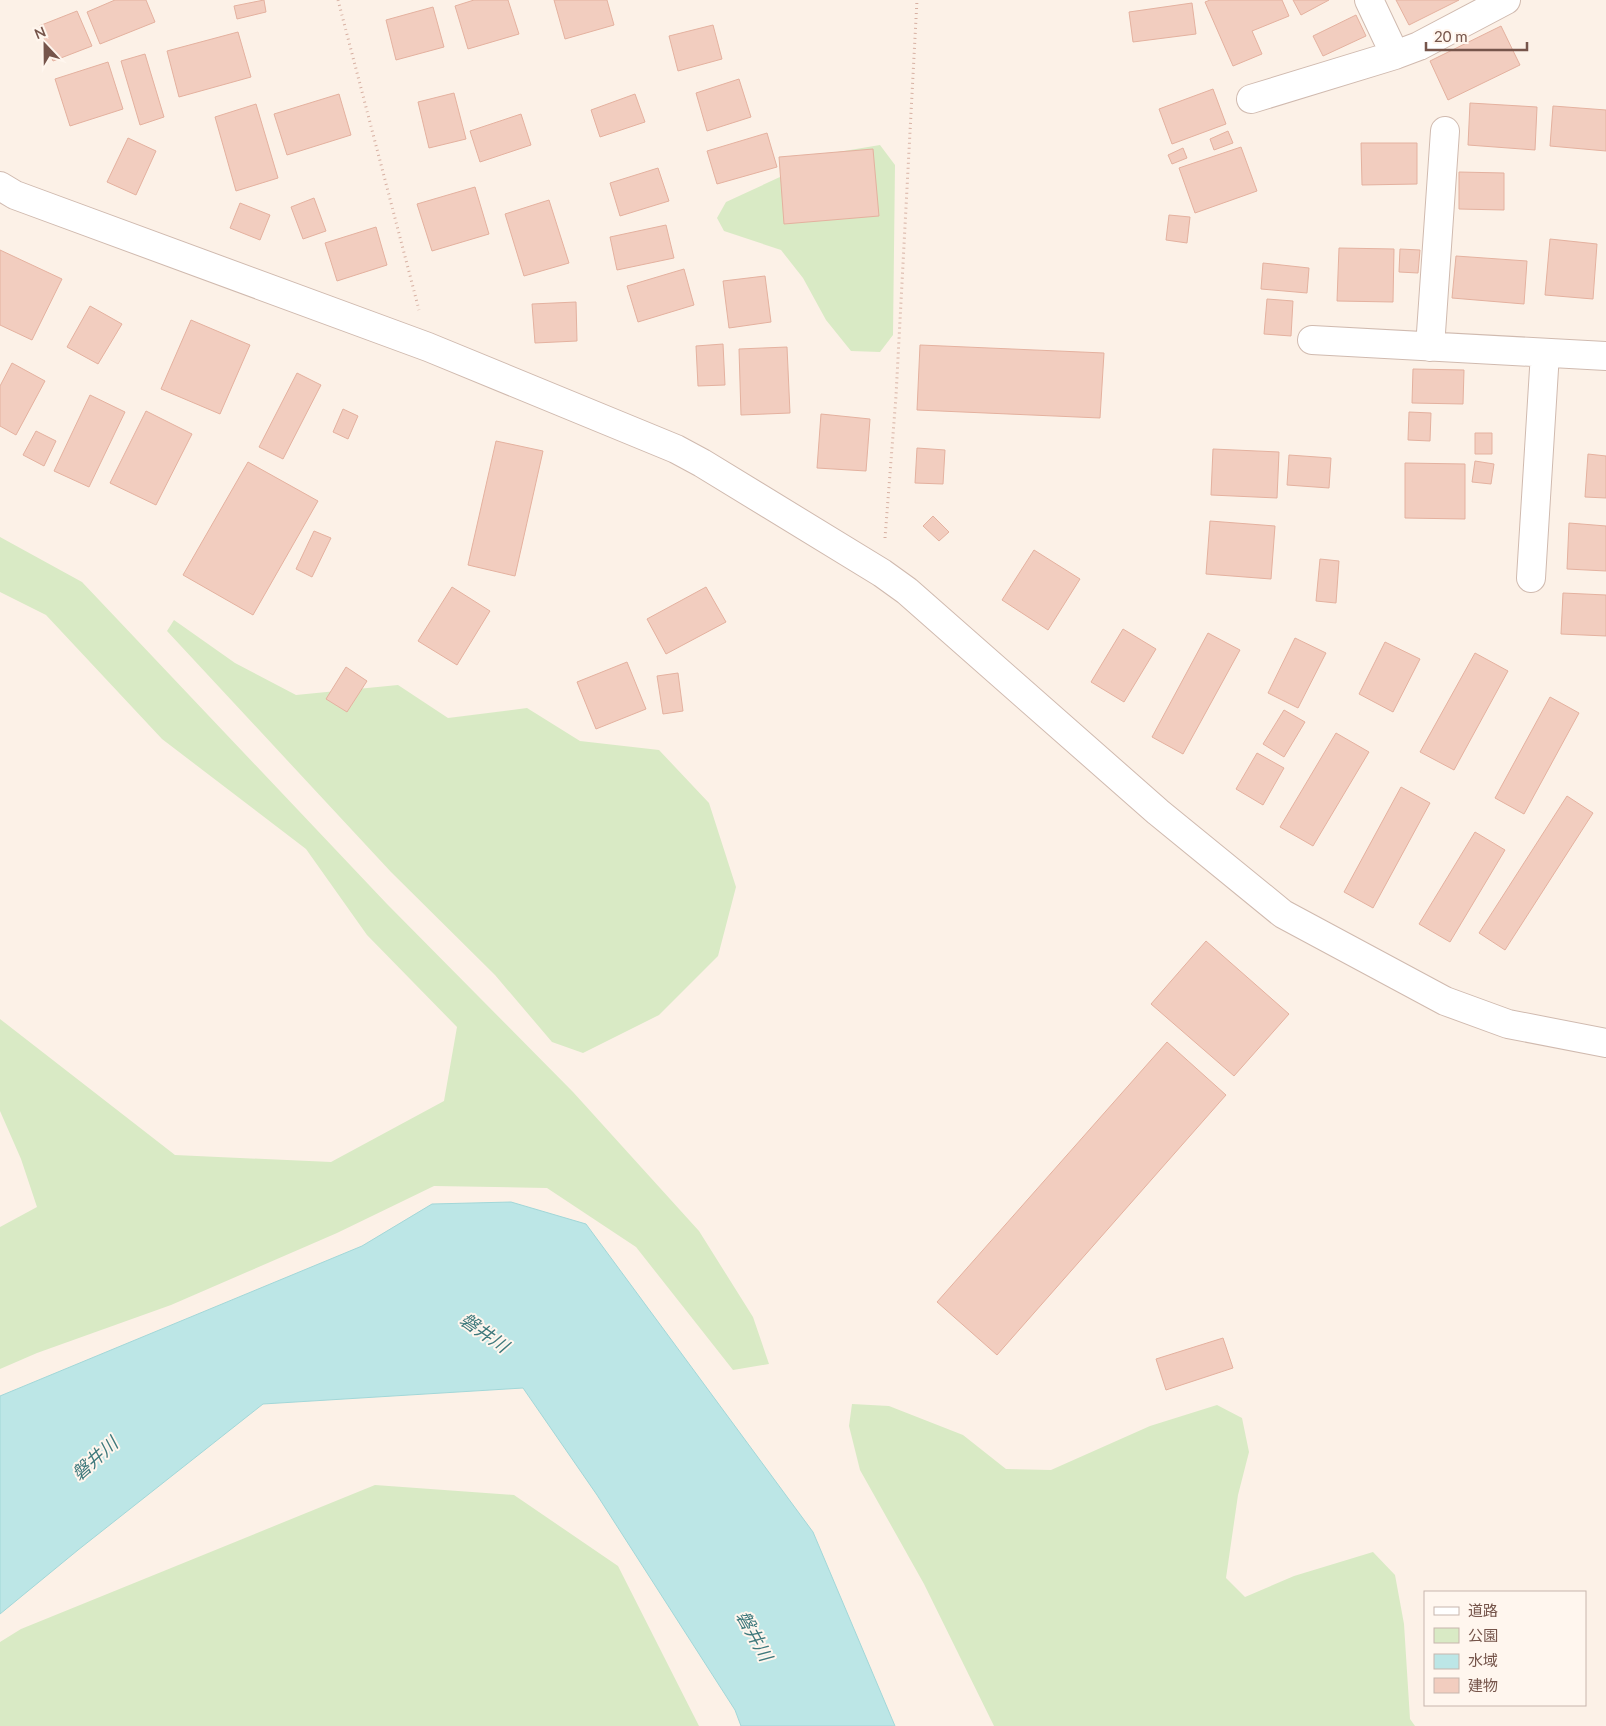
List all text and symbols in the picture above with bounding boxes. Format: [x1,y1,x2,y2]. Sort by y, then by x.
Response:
north arrow [20,20,70,70]
scale bar [1426,20,1527,52]
text: N [32,23,48,42]
text: 20 m [1434,27,1468,45]
water label: 磐井川 [456,1308,515,1358]
water label: 磐井川 [67,1431,123,1484]
legend [1424,1591,1586,1706]
text: 道路 [1468,1601,1498,1619]
water label: 磐井川 [732,1607,779,1666]
text: 公園 [1468,1626,1498,1644]
text: 水域 [1468,1651,1498,1669]
text: 建物 [1468,1676,1498,1694]

